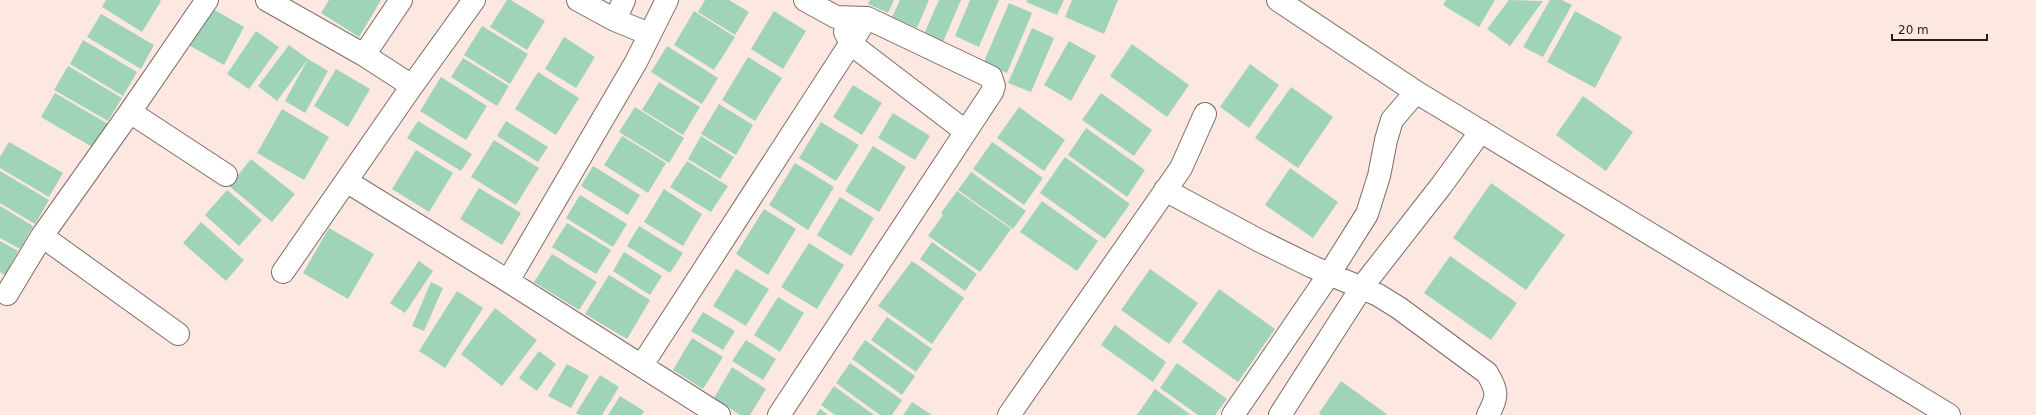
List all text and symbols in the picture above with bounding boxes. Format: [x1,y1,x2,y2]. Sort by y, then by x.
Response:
scale bar [1892,16,1987,42]
text: 20 m [1898,23,1929,37]

